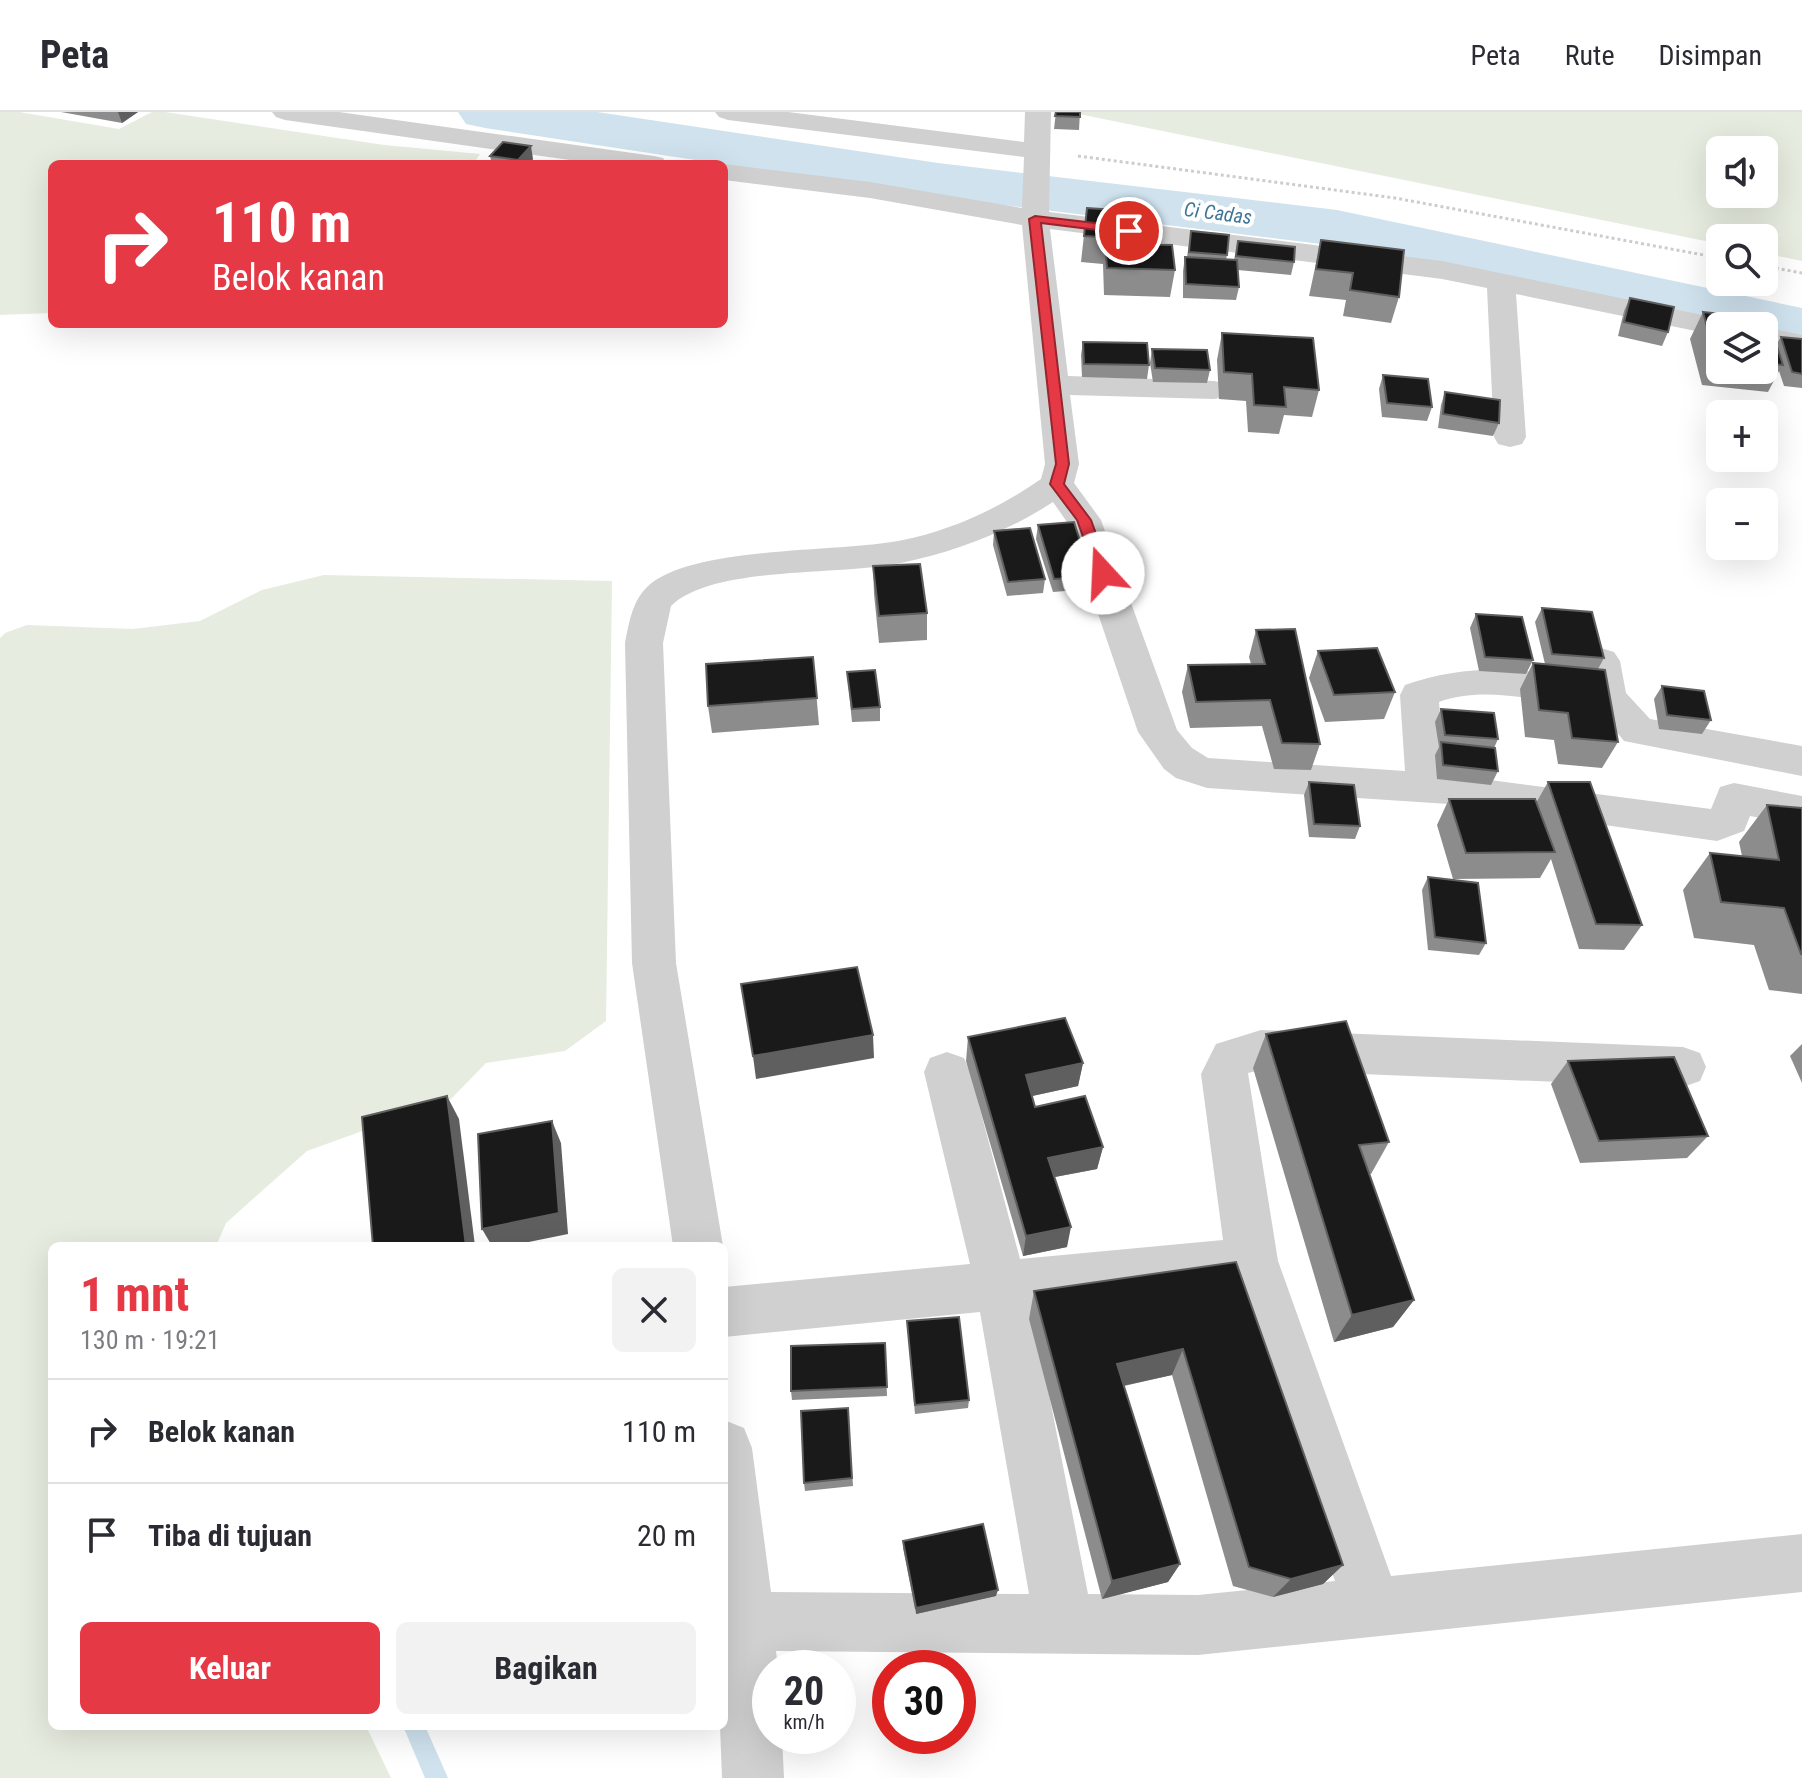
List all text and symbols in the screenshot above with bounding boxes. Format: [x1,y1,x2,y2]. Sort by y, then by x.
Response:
text: Peta [40,33,109,77]
text: Peta [1471,39,1521,72]
text: Rute [1565,39,1615,72]
text: Disimpan [1659,39,1762,72]
map controls [1706,136,1778,560]
button: sound [1706,136,1778,208]
text: 110 m [212,190,351,256]
icon: right [80,192,184,296]
pin [1095,197,1163,265]
water label: Ci Cadas [1183,197,1253,229]
icon: arrive [1107,209,1151,253]
button: search [1706,224,1778,296]
text: Belok kanan [212,257,385,299]
button: layers [1706,312,1778,384]
button: + [1706,400,1778,472]
button: − [1706,488,1778,560]
position arrow [1061,531,1145,615]
text: 1 mnt [80,1266,189,1323]
button: close [612,1268,696,1352]
text: 130 m · 19:21 [80,1325,220,1355]
icon: right [80,1409,124,1453]
text: Belok kanan [148,1414,295,1449]
text: 110 m [622,1414,696,1449]
icon: arrive [80,1513,124,1557]
text: Tiba di tujuan [148,1518,312,1553]
text: 20 m [637,1518,696,1553]
button: Keluar [80,1622,380,1714]
button: Bagikan [396,1622,696,1714]
speed limit sign: 30 [872,1650,976,1754]
text: 20 [784,1668,824,1715]
text: km/h [783,1710,825,1734]

